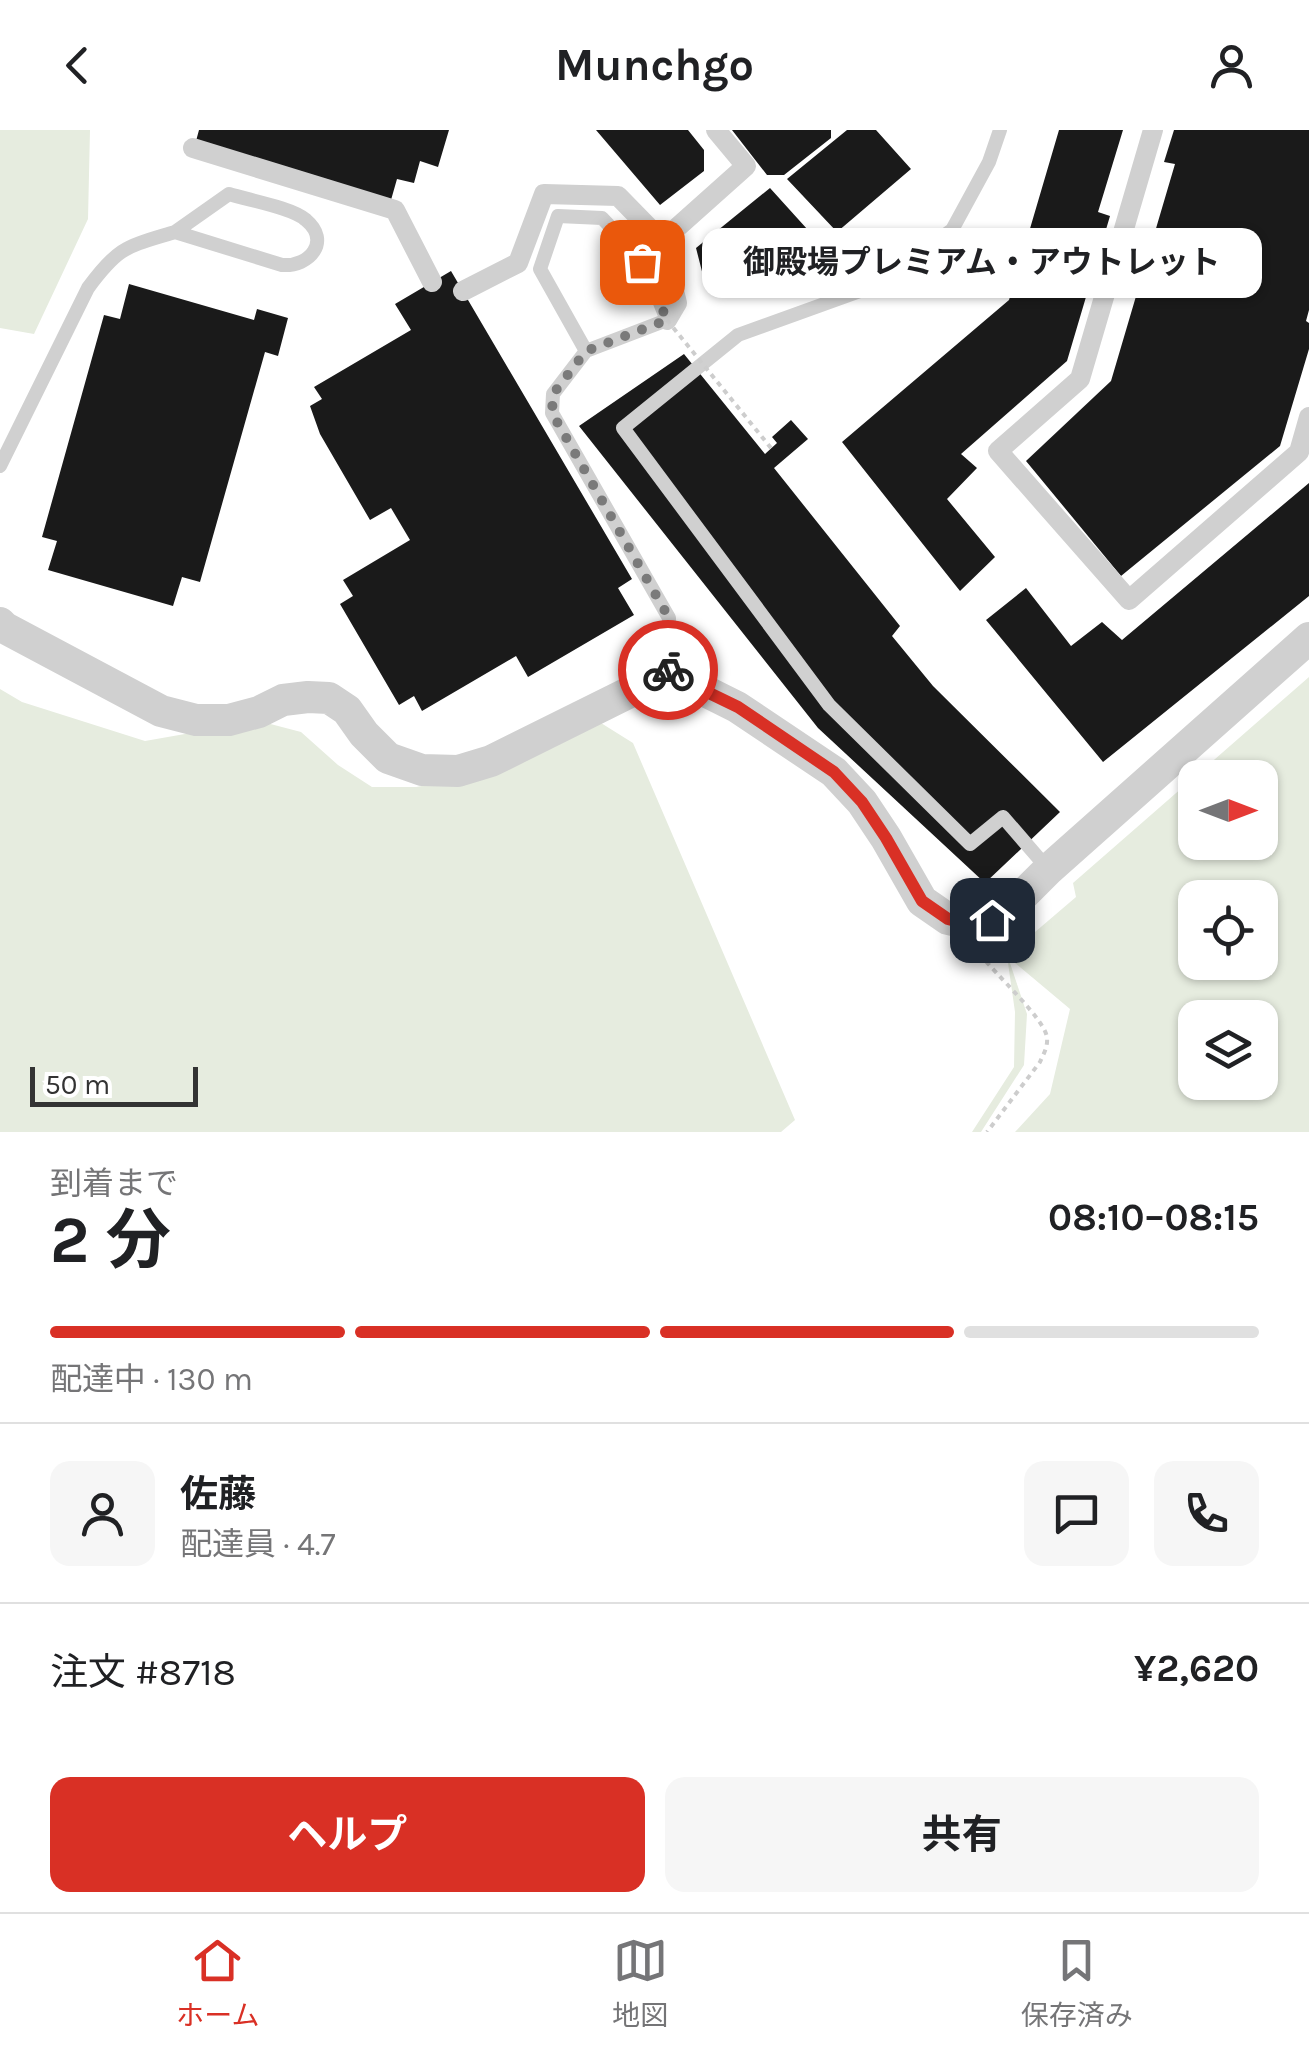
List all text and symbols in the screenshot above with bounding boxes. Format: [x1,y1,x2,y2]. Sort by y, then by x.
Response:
icon: back [50,38,105,93]
icon: person [1204,38,1259,93]
text: Munchgo [555,39,754,91]
pin [600,220,685,305]
callout: 御殿場プレミアム・アウトレット [702,227,1262,297]
icon: bag [615,235,670,290]
text: 御殿場プレミアム・アウトレット [743,244,1221,281]
courier [618,620,718,720]
icon: bike [641,643,696,698]
north arrow [1178,760,1278,860]
map controls [1178,760,1278,1100]
pin [950,878,1035,963]
button: locate [1178,880,1278,980]
icon: home [965,893,1020,948]
button: layers [1178,1000,1278,1100]
scale bar [30,1062,198,1106]
text: 50 m [45,1068,110,1101]
text: 到着まで [50,1165,178,1202]
text: 08:10–08:15 [1048,1195,1259,1240]
text: 2 分 [50,1202,171,1278]
text: 配達中 · 130 m [50,1361,253,1398]
button: person [50,1461,155,1566]
button: chat [1024,1461,1129,1566]
button: phone [1154,1461,1259,1566]
text: 佐藤 [180,1472,256,1517]
text: 配達員 · 4.7 [180,1526,336,1563]
text: ¥2,620 [1134,1646,1259,1691]
text: 注文 #8718 [50,1650,236,1695]
button: ヘルプ [50,1777,645,1892]
button: 共有 [665,1777,1259,1892]
tab: ホーム [176,1933,259,2033]
tab: 地図 [612,1933,668,2033]
tab: 保存済み [1021,1933,1133,2033]

